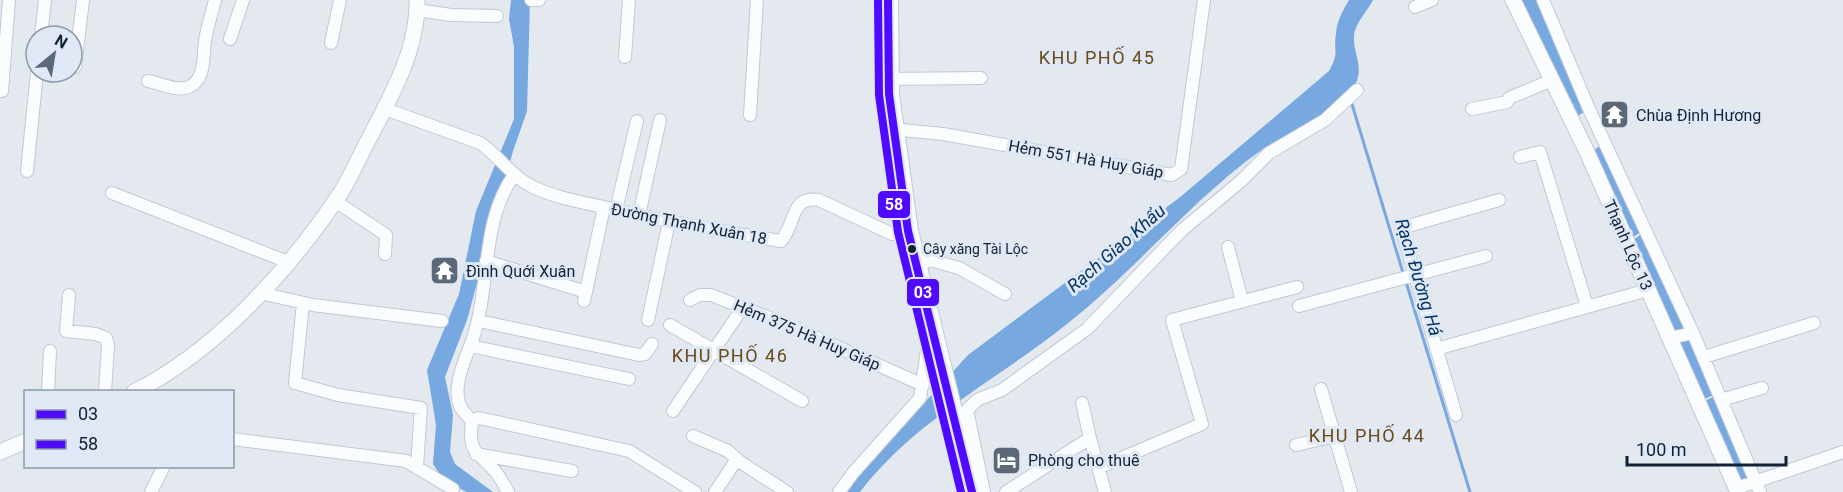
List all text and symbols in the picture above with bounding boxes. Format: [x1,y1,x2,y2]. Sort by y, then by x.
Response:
north arrow [24,24,84,84]
text: N [52,30,71,52]
district label: KHU PHỐ 45 [1039,46,1155,68]
temple icon: Chùa Định Hương [1599,99,1631,131]
place label: Chùa Định Hương [1636,106,1761,125]
street label: Hẻm 551 Hà Huy Giáp [1007,136,1165,182]
line badge: 58 [877,190,911,219]
text: 58 [885,195,903,214]
street label: Thạnh Lộc 13 [1600,197,1656,293]
water label: Rạch Giao Khẩu [1063,199,1170,296]
street label: Đường Thạnh Xuân 18 [610,200,768,248]
water label: Rạch Đường Há [1391,216,1447,339]
place label: Cây xăng Tài Lộc [923,241,1028,257]
marker: Cây xăng Tài Lộc [906,243,918,255]
temple icon: Đình Quới Xuân [429,255,461,287]
place label: Đình Quới Xuân [466,262,575,281]
line badge: 03 [906,278,940,307]
text: 03 [914,283,932,302]
street label: Hẻm 375 Hà Huy Giáp [731,296,883,374]
district label: KHU PHỐ 46 [672,344,788,366]
legend [24,390,234,468]
text: 03 [78,403,98,424]
district label: KHU PHỐ 44 [1309,424,1425,446]
scale bar [1627,429,1786,467]
text: 58 [78,433,98,454]
text: 100 m [1636,439,1687,460]
hotel icon: Phòng cho thuê [991,444,1023,476]
place label: Phòng cho thuê [1028,451,1139,470]

